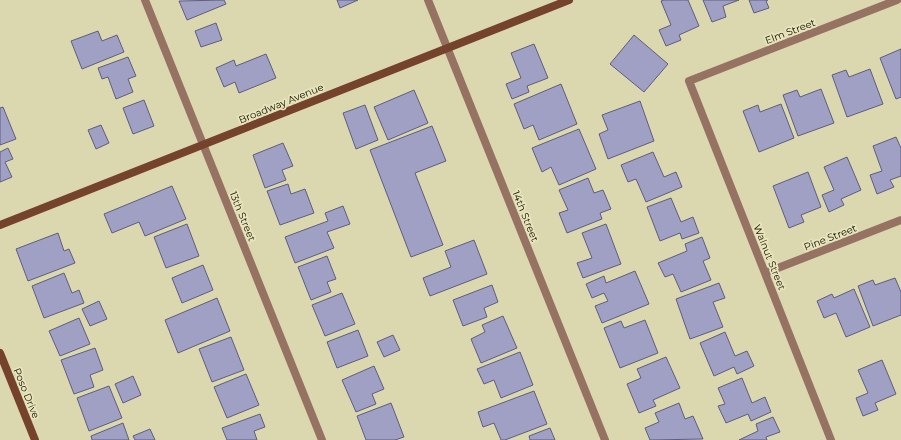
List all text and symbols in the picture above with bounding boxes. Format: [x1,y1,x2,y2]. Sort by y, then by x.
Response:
street label: Elm Street [763,16,817,47]
street label: Broadway Avenue [237,81,326,126]
street label: 13th Street [227,189,258,243]
street label: 14th Street [509,189,542,244]
street label: Pine Street [802,221,858,253]
street label: Walnut Street [750,223,789,292]
street label: Poso Drive [11,366,43,420]

